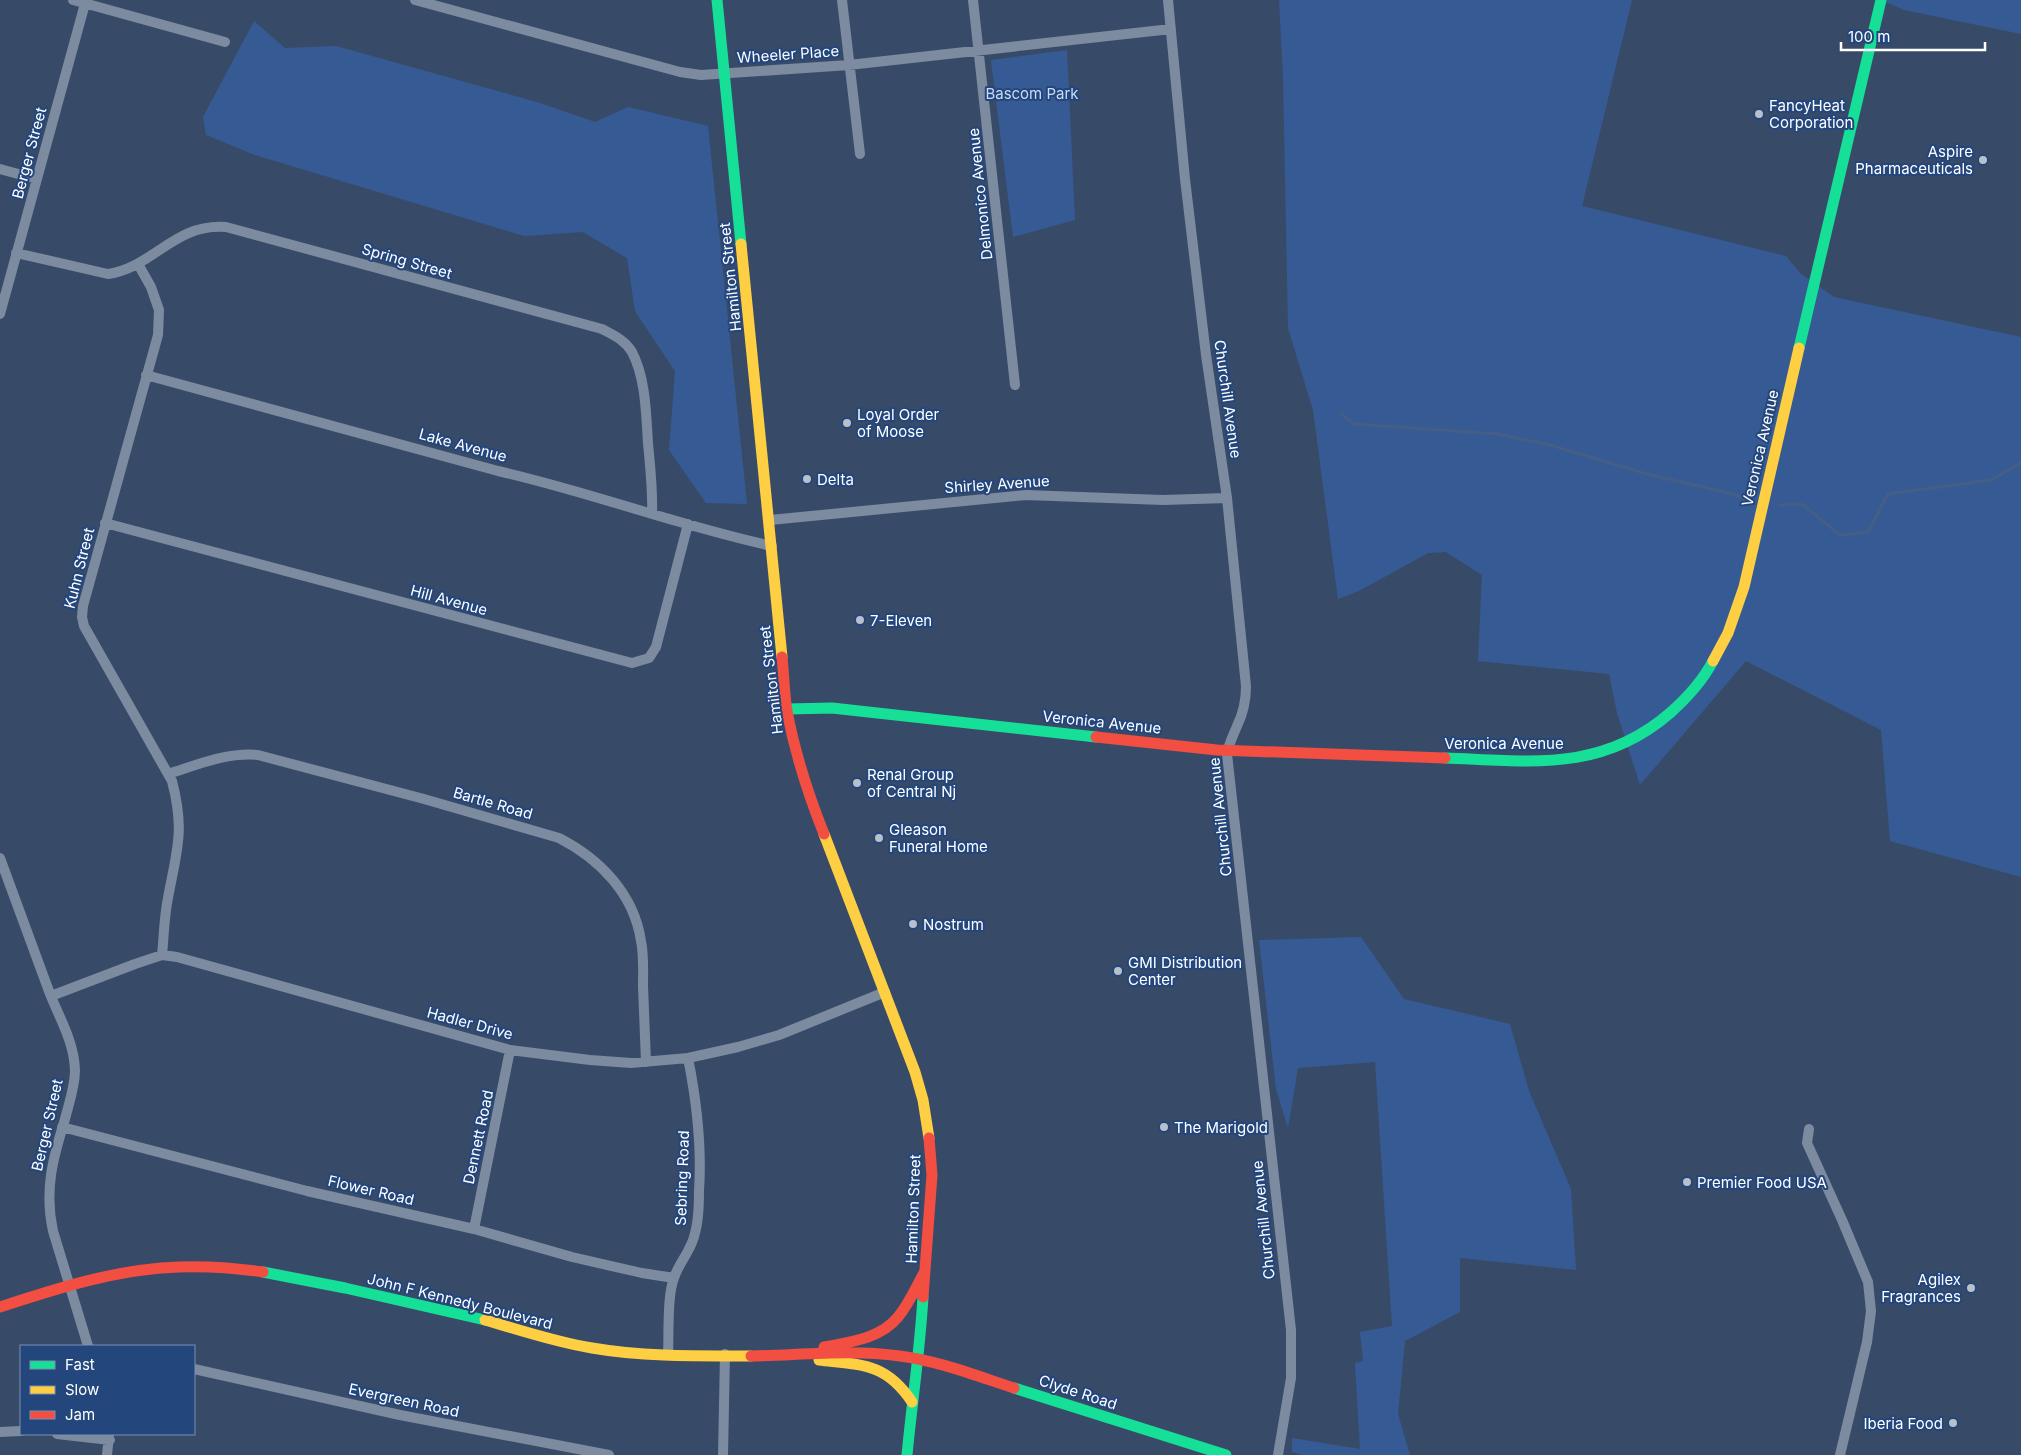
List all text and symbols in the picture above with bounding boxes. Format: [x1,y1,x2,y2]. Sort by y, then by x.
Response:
scale bar [1841,20,1985,52]
text: 100 m [1848,27,1890,46]
street label: Wheeler Place [736,41,840,67]
park label: Bascom Park [985,84,1079,103]
place label: FancyHeat Corporation [1769,96,1853,132]
street label: Berger Street [8,105,50,201]
marker: FancyHeat Corporation [1753,108,1765,120]
street label: Delmonico Avenue [964,127,996,261]
place label: Aspire Pharmaceuticals [1855,142,1973,178]
marker: Aspire Pharmaceuticals [1977,154,1989,166]
street label: Hamilton Street [715,222,745,332]
street label: Spring Street [360,239,454,283]
street label: Churchill Avenue [1210,339,1246,459]
street label: Veronica Avenue [1737,388,1783,508]
place label: Loyal Order of Moose [857,405,940,441]
marker: Loyal Order of Moose [841,417,853,429]
street label: Lake Avenue [417,424,509,466]
place label: Delta [817,470,854,489]
street label: Shirley Avenue [944,471,1050,497]
marker: Delta [801,473,813,485]
street label: Kuhn Street [60,525,98,610]
street label: Hill Avenue [408,581,490,619]
place label: 7-Eleven [870,611,932,630]
marker: 7-Eleven [854,614,866,626]
street label: Hamilton Street [755,624,787,735]
street label: Veronica Avenue [1042,706,1162,738]
street label: Veronica Avenue [1444,734,1564,753]
street label: Churchill Avenue [1204,757,1236,877]
place label: Renal Group of Central Nj [867,765,956,801]
marker: Renal Group of Central Nj [851,777,863,789]
street label: Bartle Road [451,783,535,823]
place label: Gleason Funeral Home [889,820,988,856]
marker: Gleason Funeral Home [873,832,885,844]
place label: Nostrum [923,915,984,934]
marker: Nostrum [907,918,919,930]
place label: GMI Distribution Center [1128,953,1242,989]
marker: GMI Distribution Center [1112,965,1124,977]
street label: Hadler Drive [425,1002,515,1044]
street label: Berger Street [27,1077,67,1173]
street label: Dennett Road [459,1088,497,1186]
place label: The Marigold [1174,1118,1268,1137]
marker: The Marigold [1158,1121,1170,1133]
street label: Sebring Road [671,1130,693,1226]
street label: Hamilton Street [902,1154,924,1264]
street label: Churchill Avenue [1247,1160,1279,1280]
street label: Flower Road [326,1171,416,1209]
place label: Premier Food USA [1697,1173,1827,1192]
marker: Premier Food USA [1681,1176,1693,1188]
street label: John F Kennedy Boulevard [365,1269,555,1333]
place label: Agilex Fragrances [1881,1270,1961,1306]
marker: Agilex Fragrances [1965,1282,1977,1294]
legend [20,1345,195,1435]
text: Fast [65,1355,95,1374]
street label: Clyde Road [1036,1370,1120,1414]
street label: Evergreen Road [347,1379,461,1421]
text: Slow [65,1380,99,1399]
text: Jam [65,1405,95,1424]
place label: Iberia Food [1863,1414,1943,1433]
marker: Iberia Food [1947,1417,1959,1429]

